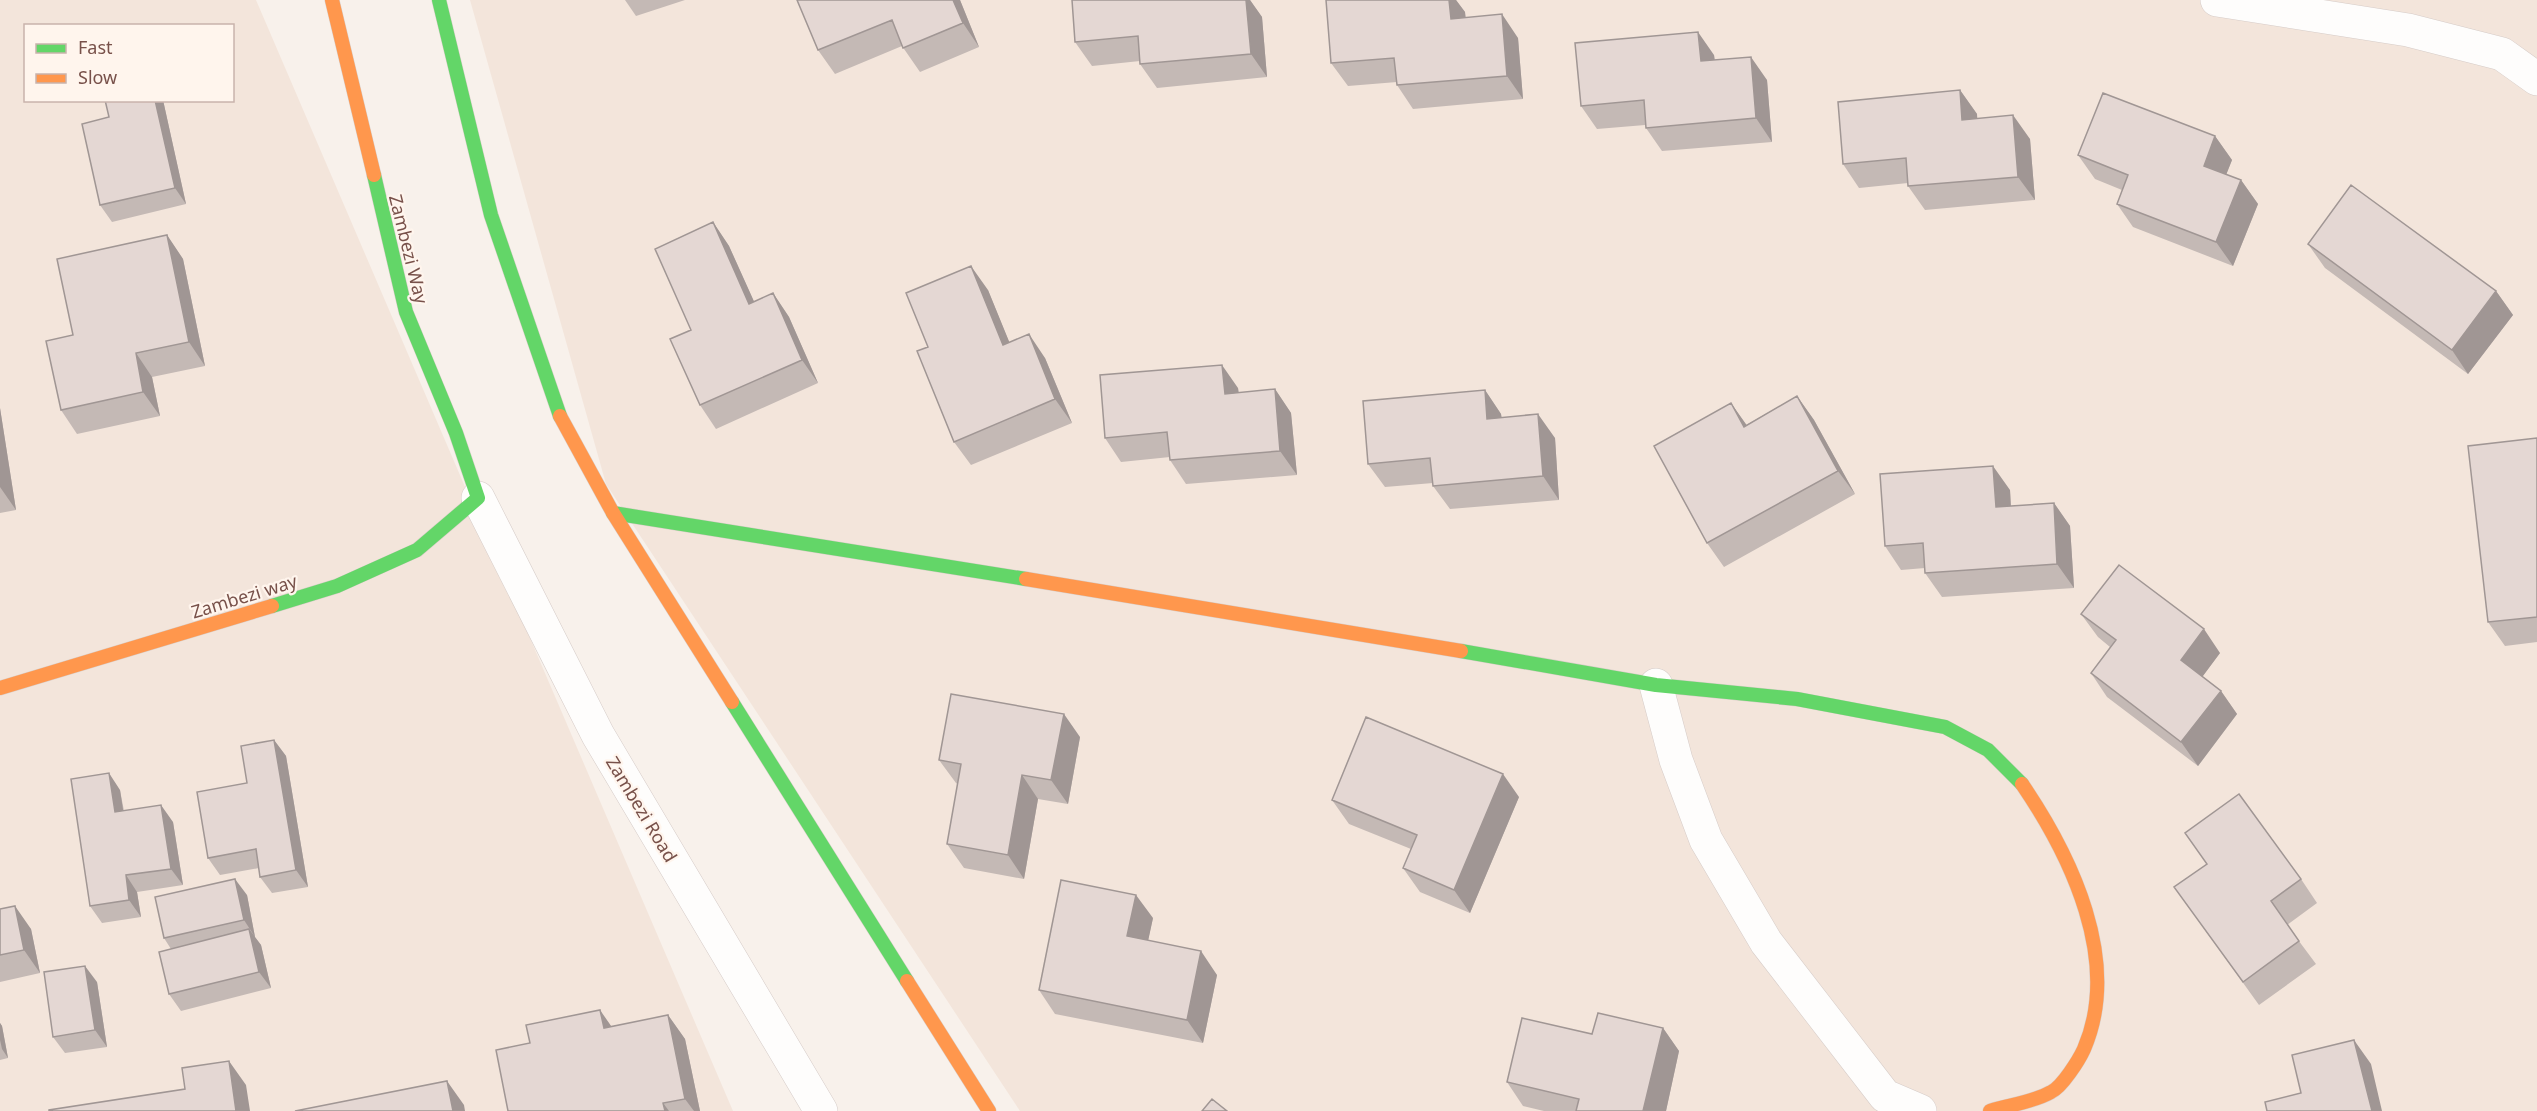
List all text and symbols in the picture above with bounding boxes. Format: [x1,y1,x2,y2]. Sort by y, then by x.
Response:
legend [24,24,234,102]
text: Fast [78,35,113,59]
text: Slow [78,65,117,89]
street label: Zambezi Way [384,192,434,307]
street label: Zambezi way [188,568,301,623]
street label: Zambezi Road [601,752,683,866]

